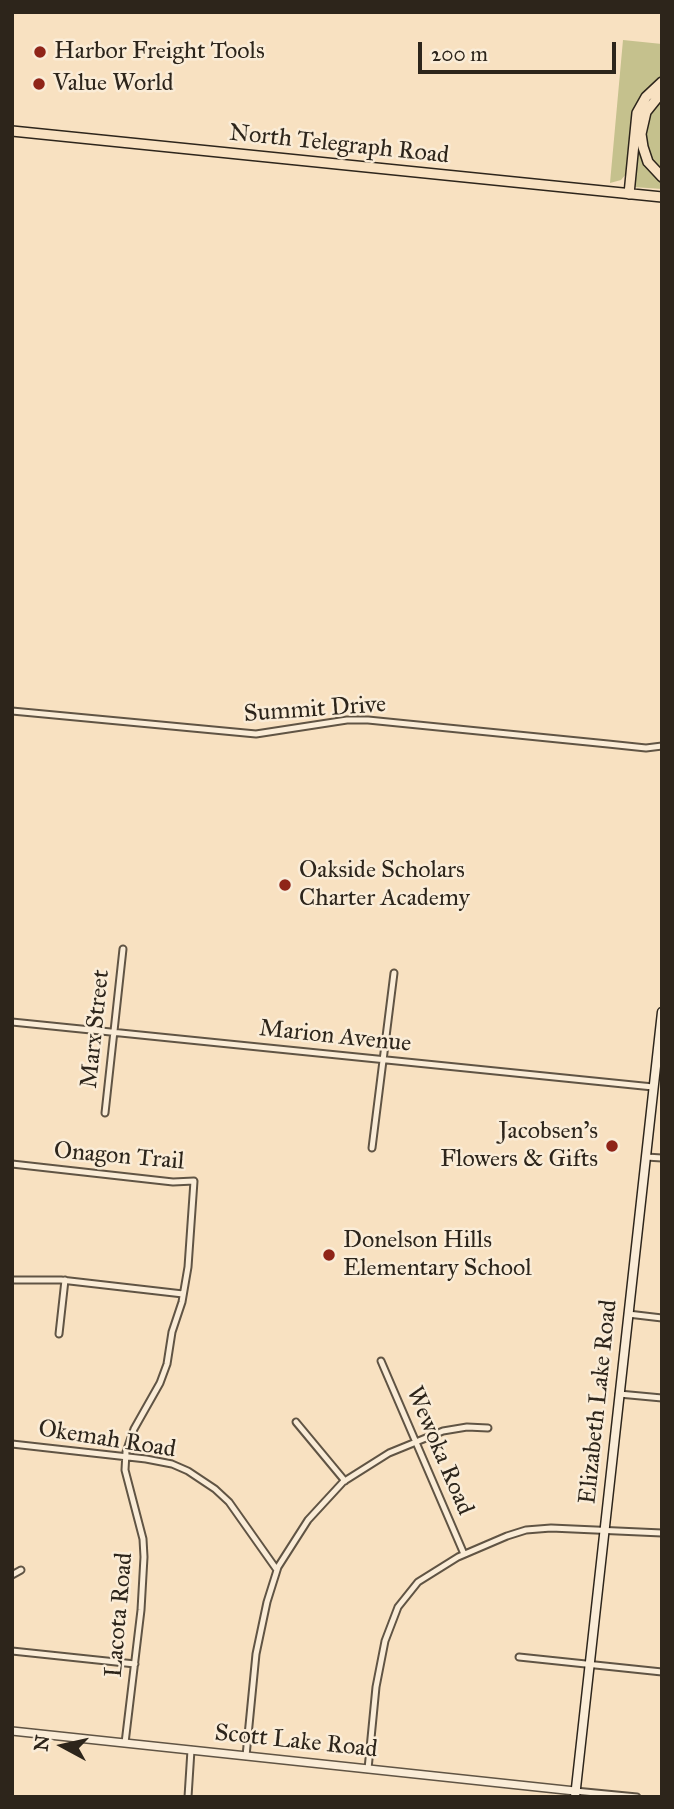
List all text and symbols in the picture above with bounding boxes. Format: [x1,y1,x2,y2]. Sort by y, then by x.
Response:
scale bar [422,28,620,72]
place label: Harbor Freight Tools [54,38,265,66]
text: 200 m [431,41,488,67]
marker: Harbor Freight Tools [32,44,48,60]
place label: Value World [53,70,174,98]
marker: Value World [31,76,47,92]
street label: North Telegraph Road [228,119,450,171]
street label: Summit Drive [243,691,387,729]
place label: Oakside Scholars Charter Academy [299,857,470,913]
marker: Oakside Scholars Charter Academy [277,877,293,893]
street label: Marx Street [75,968,117,1090]
street label: Marion Avenue [257,1015,413,1059]
place label: Jacobsen's Flowers & Gifts [440,1118,598,1174]
street label: Onagon Trail [52,1137,186,1177]
marker: Jacobsen's Flowers & Gifts [604,1138,620,1154]
place label: Donelson Hills Elementary School [343,1227,532,1283]
marker: Donelson Hills Elementary School [321,1247,337,1263]
street label: Elizabeth Lake Road [574,1298,624,1506]
street label: Wewoka Road [399,1382,479,1520]
street label: Okemah Road [36,1415,178,1465]
street label: Lacota Road [100,1551,140,1679]
north arrow [28,1711,98,1781]
street label: Scott Lake Road [213,1719,379,1765]
text: N [29,1733,54,1753]

